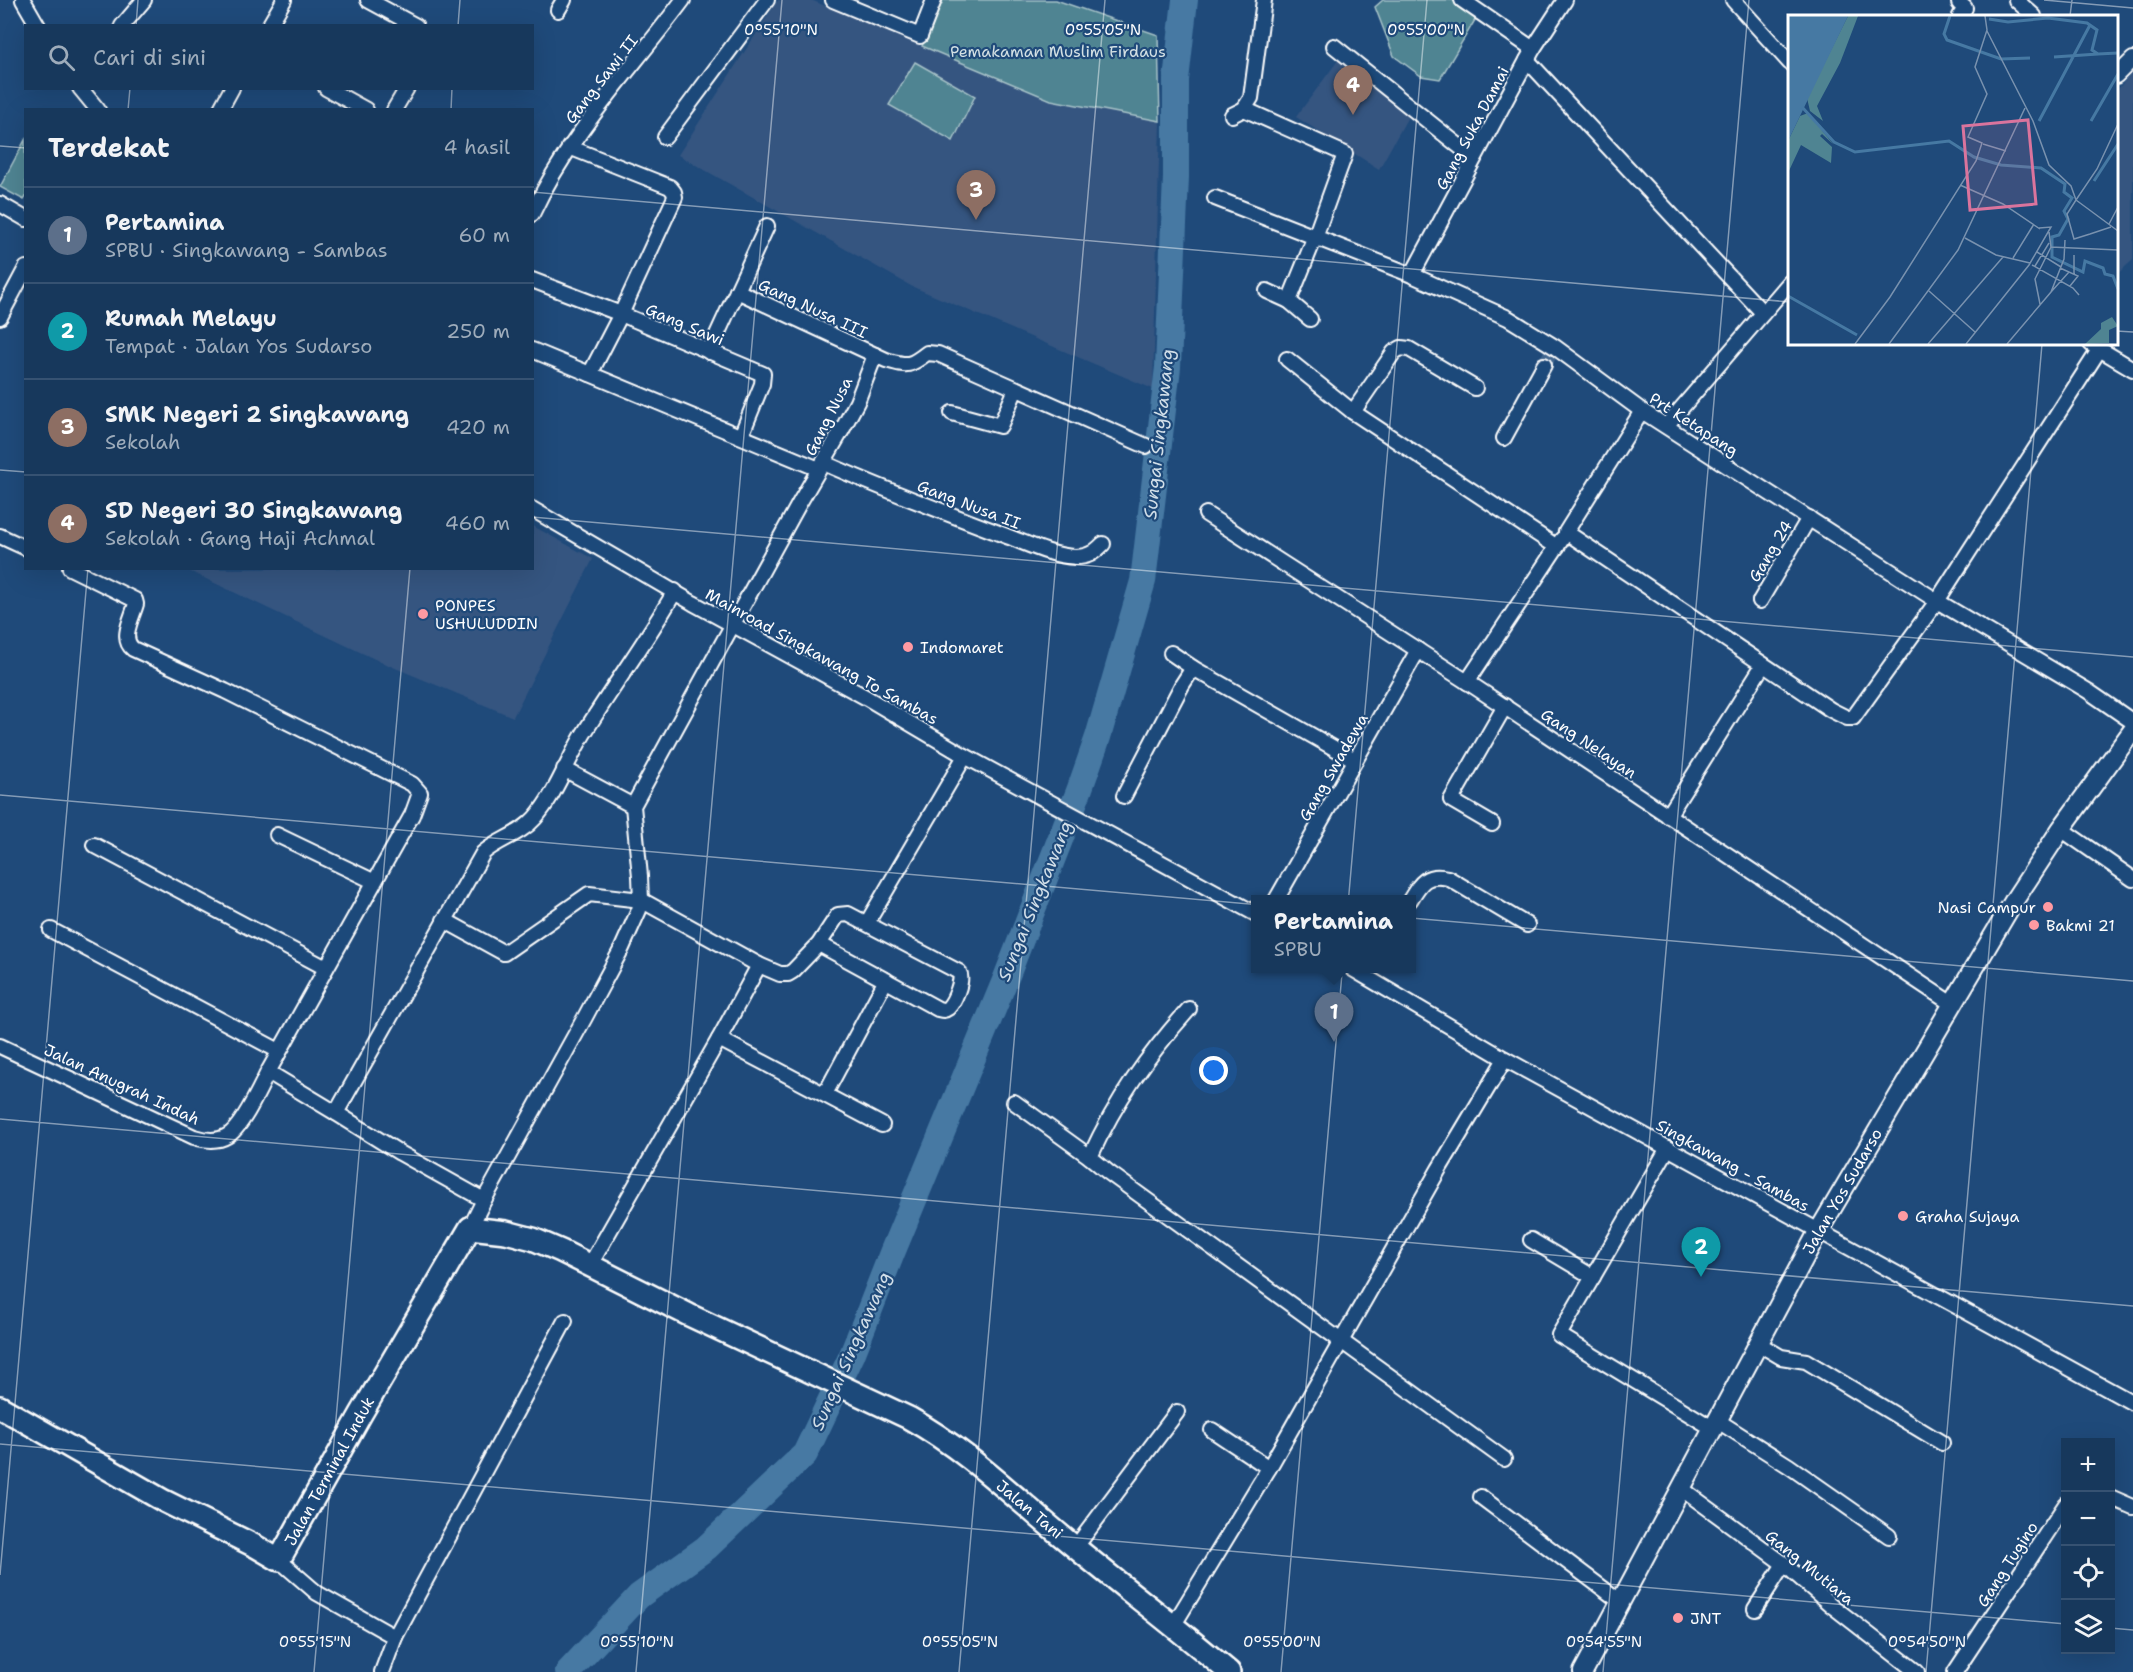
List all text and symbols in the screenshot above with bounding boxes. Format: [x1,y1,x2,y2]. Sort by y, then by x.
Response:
inset map [1788,15,2118,345]
text: 0°55'10"N [744,20,818,40]
text: 0°55'05"N [1065,20,1141,40]
text: 0°55'00"N [1387,20,1465,40]
search box [24,24,534,90]
street label: Gang Sawi II [560,31,643,128]
icon: search [45,41,78,74]
park label: Pemakaman Muslim Firdaus [950,41,1166,62]
text: Cari di sini [93,43,206,72]
street label: Gang Suka Damai [1431,63,1514,194]
pin: 4 [1334,66,1372,115]
text: Terdekat [48,130,170,165]
text: 4 hasil [444,134,510,160]
pin: 3 [956,170,996,220]
text: Pertamina [105,208,224,237]
text: 1 [63,222,72,248]
text: 60 m [458,222,510,248]
text: SPBU · Singkawang - Sambas [105,237,388,263]
street label: Gang Nusa III [755,274,871,343]
street label: Gang Sawi [642,298,727,350]
text: Rumah Melayu [105,304,277,333]
text: 2 [61,318,75,344]
text: 250 m [446,318,510,344]
text: Tempat · Jalan Yos Sudarso [105,333,372,359]
water label: Sungai Singkawang [1138,348,1180,520]
street label: Gang Nusa [800,373,857,459]
street label: Prt Ketapang [1645,388,1742,461]
text: SMK Negeri 2 Singkawang [105,400,409,429]
text: 3 [61,414,75,440]
text: 420 m [446,414,510,440]
text: Sekolah [105,429,180,455]
street label: Gang Nusa II [914,475,1024,534]
text: SD Negeri 30 Singkawang [105,496,402,525]
text: 4 [61,510,75,536]
text: 460 m [445,510,510,536]
street label: Gang 24 [1744,517,1797,586]
text: Sekolah · Gang Haji Achmal [105,525,375,551]
street label: Mainroad Singkawang To Sambas [702,583,942,729]
place label: PONPES USHULUDDIN [435,595,538,634]
marker: PONPES USHULUDDIN [416,607,430,621]
place label: Indomaret [920,637,1004,658]
marker: Indomaret [901,640,915,654]
street label: Gang Nelayan [1537,704,1641,783]
street label: Gang Swadewa [1294,710,1373,825]
water label: Sungai Singkawang [992,817,1078,985]
popup [1251,895,1416,973]
place label: Nasi Campur [1937,897,2036,918]
marker: Nasi Campur [2041,900,2055,914]
text: Pertamina [1274,907,1393,936]
place label: Bakmi 21 [2046,915,2115,936]
marker: Bakmi 21 [2027,918,2041,932]
text: SPBU [1274,936,1322,962]
pin: 1 [1314,992,1354,1042]
street label: Jalan Anugrah Indah [41,1039,203,1130]
your location [1199,1056,1228,1085]
street label: Singkawang - Sambas [1652,1115,1813,1216]
street label: Jalan Yos Sudarso [1798,1124,1887,1258]
place label: Graha Sujaya [1915,1206,2019,1227]
marker: Graha Sujaya [1896,1209,1910,1223]
pin: 2 [1682,1228,1720,1277]
water label: Sungai Singkawang [805,1268,897,1434]
street label: Jalan Terminal Induk [280,1393,379,1550]
map controls [2061,1438,2115,1654]
button: + [2061,1438,2115,1492]
street label: Jalan Tani [992,1475,1068,1544]
button: − [2061,1492,2115,1546]
street label: Gang Tugino [1972,1518,2043,1611]
street label: Gang Mutiara [1761,1525,1858,1610]
button: locate [2061,1546,2115,1600]
button: layers [2061,1600,2115,1654]
place label: JNT [1690,1608,1721,1629]
marker: JNT [1671,1611,1685,1625]
text: 0°55'15"N [279,1632,351,1652]
text: 0°55'10"N [600,1632,674,1652]
text: 0°55'05"N [922,1632,998,1652]
text: 0°55'00"N [1243,1632,1321,1652]
text: 0°54'55"N [1566,1632,1642,1652]
text: 0°54'50"N [1888,1632,1966,1652]

